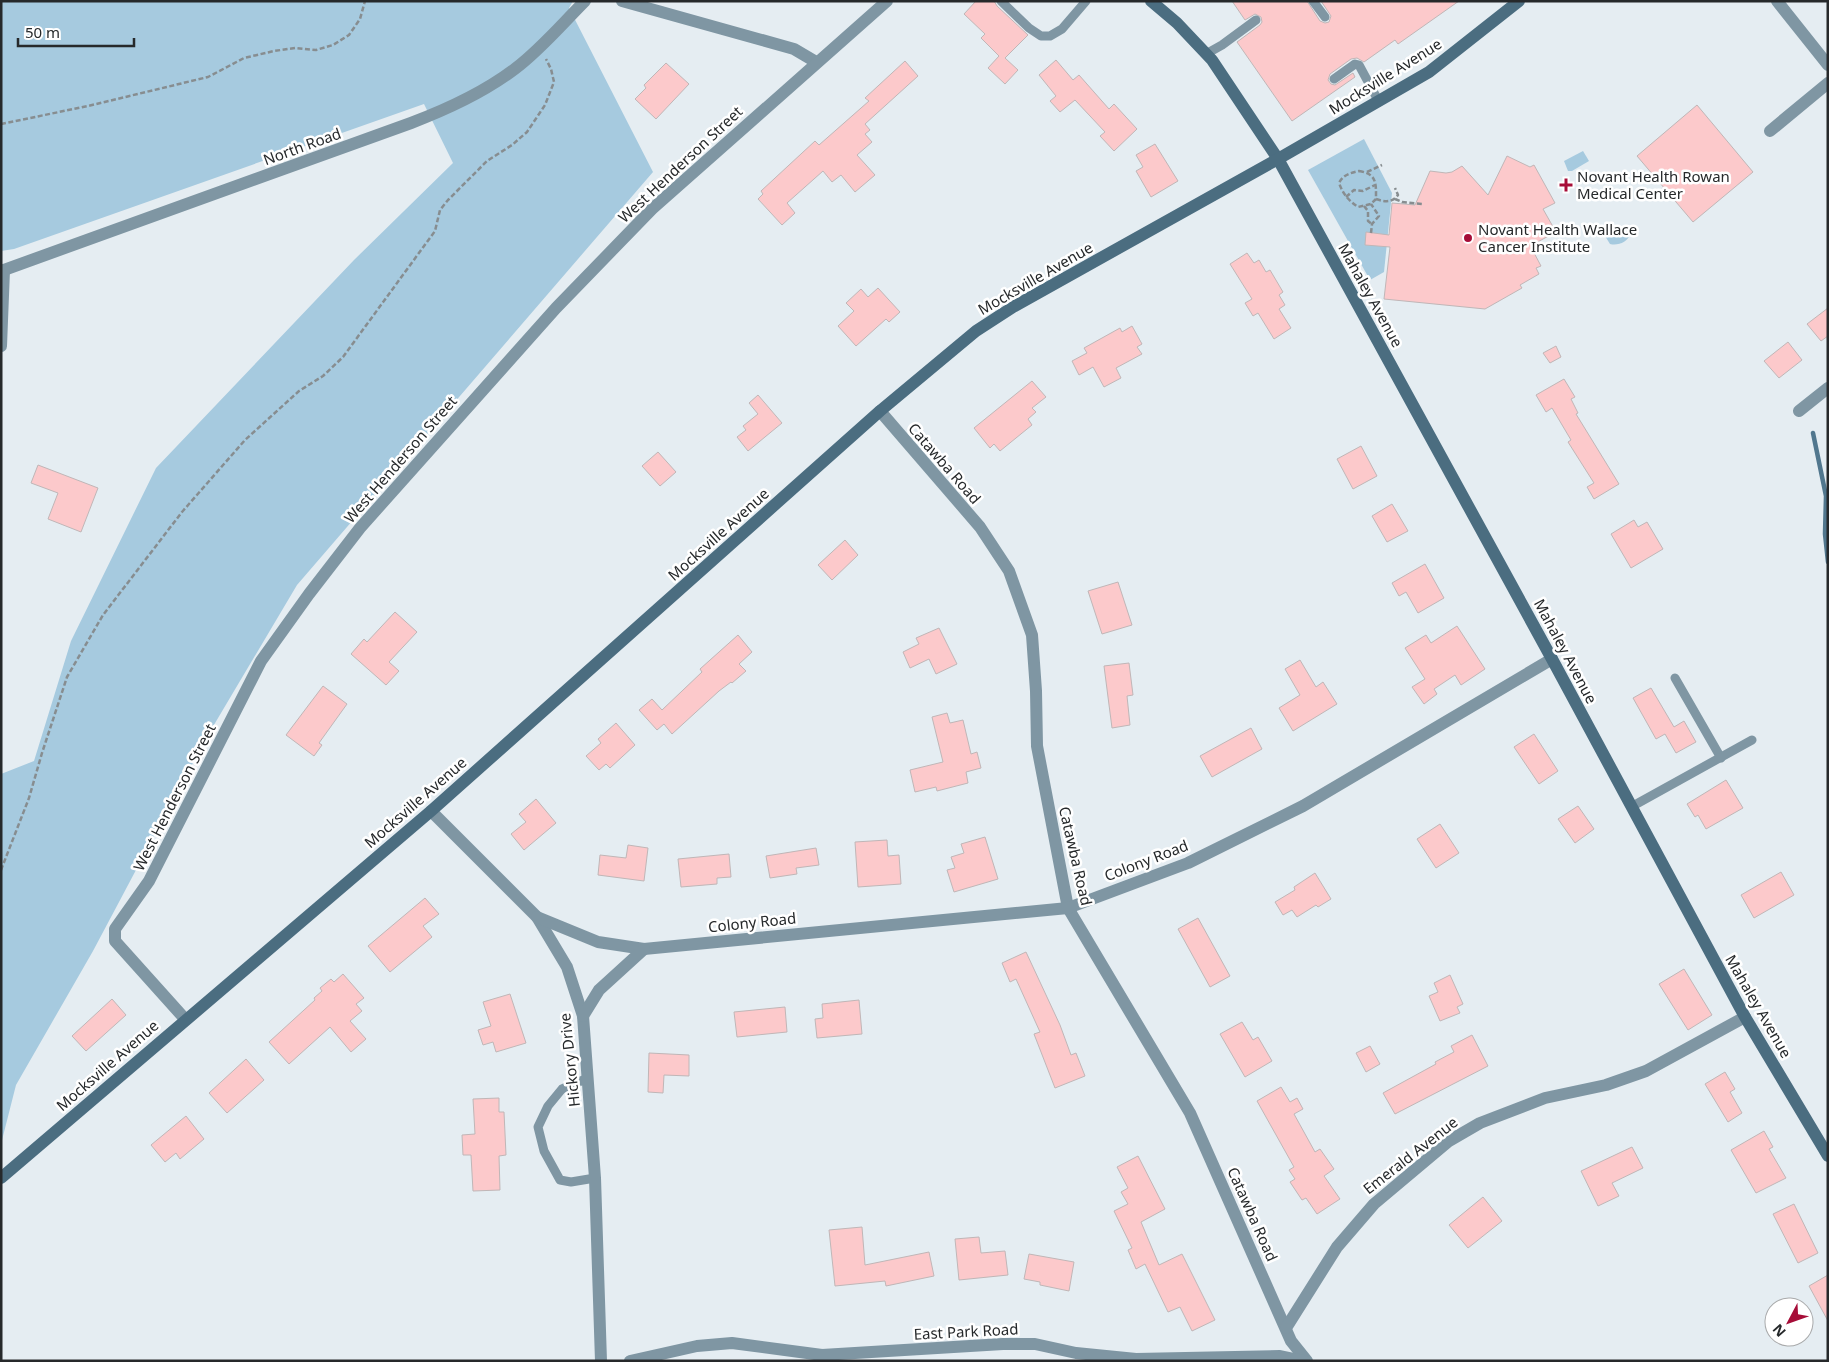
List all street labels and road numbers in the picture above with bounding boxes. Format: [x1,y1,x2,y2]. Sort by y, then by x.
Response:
street label: Mocksville Avenue [1325,33,1445,119]
street label: West Henderson Street [614,101,747,227]
street label: North Road [260,123,344,169]
street label: Mocksville Avenue [974,237,1096,319]
street label: Mahaley Avenue [1334,239,1408,351]
street label: West Henderson Street [339,391,461,527]
street label: Catawba Road [904,418,986,508]
street label: Mocksville Avenue [663,483,773,585]
street label: Mahaley Avenue [1530,595,1602,707]
street label: West Henderson Street [128,719,220,874]
street label: Mocksville Avenue [360,752,470,852]
street label: Catawba Road [1055,804,1097,908]
street label: Colony Road [1101,835,1191,885]
street label: Colony Road [707,907,797,937]
street label: Mahaley Avenue [1721,951,1797,1061]
street label: Hickory Drive [554,1012,584,1108]
street label: Mocksville Avenue [52,1015,162,1115]
street label: Emerald Avenue [1359,1112,1461,1198]
street label: Catawba Road [1223,1164,1283,1264]
street label: East Park Road [913,1318,1019,1344]

